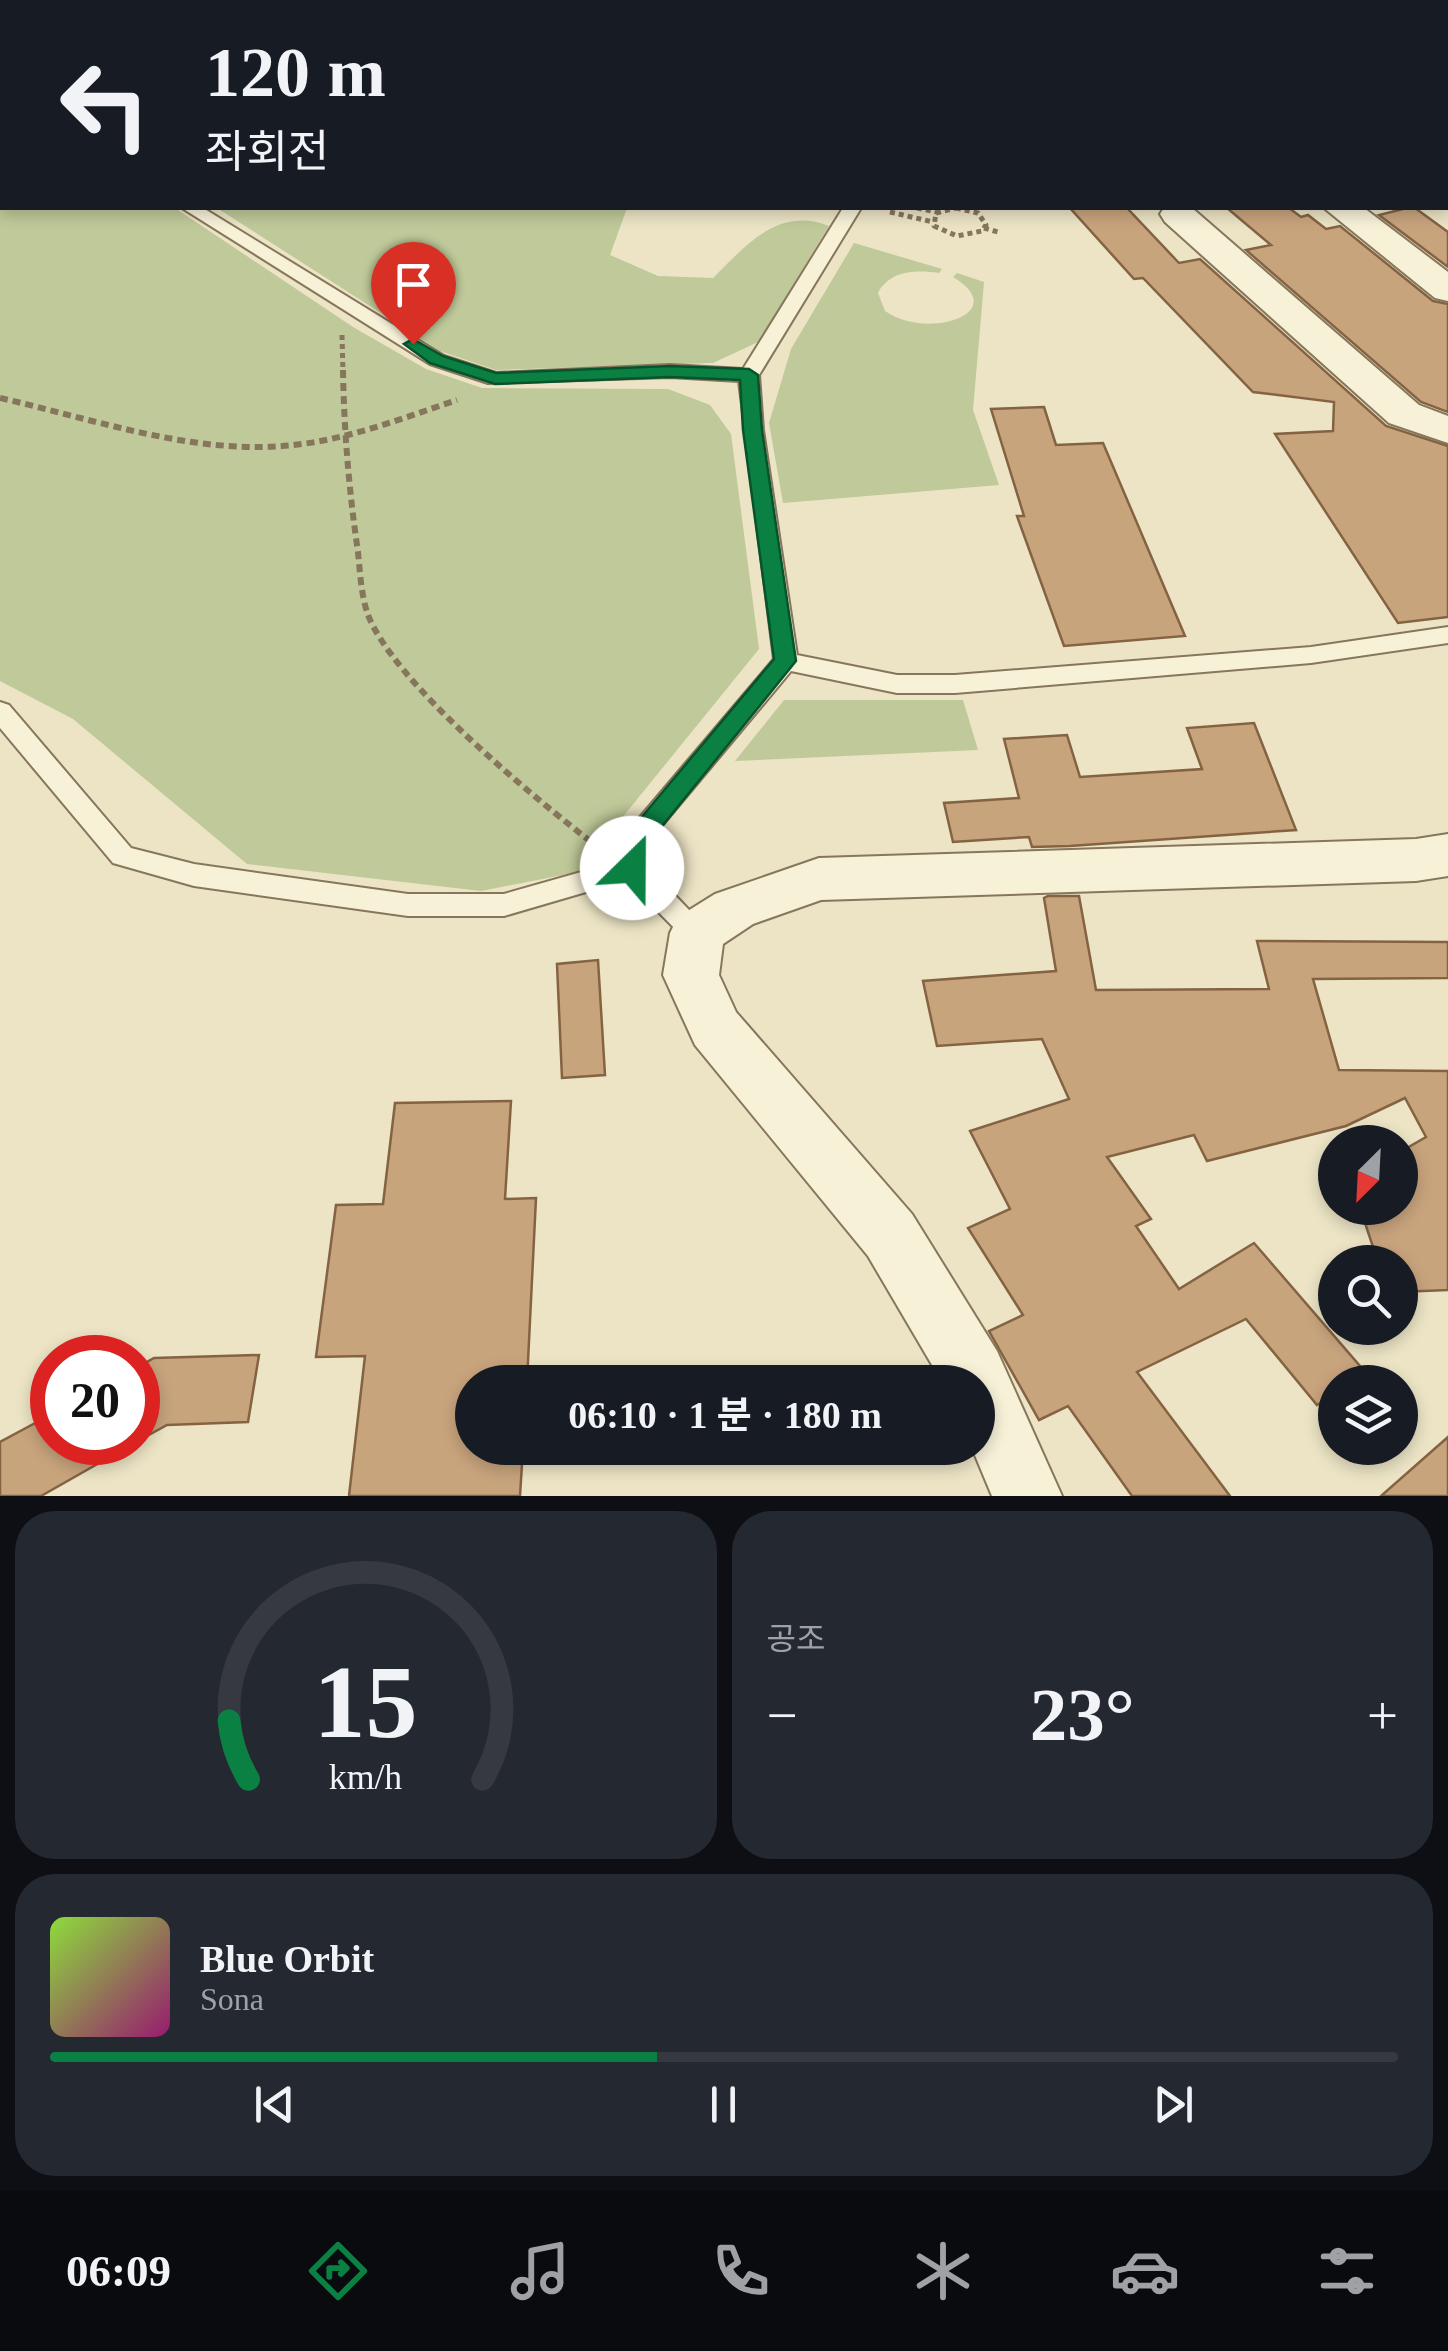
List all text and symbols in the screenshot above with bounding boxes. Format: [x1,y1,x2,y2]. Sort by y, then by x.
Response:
text: 120 m [205,34,386,111]
icon: left [40,40,170,170]
text: 좌회전 [205,127,329,177]
pin [371,242,456,345]
icon: arrive [386,257,441,312]
position arrow [580,816,684,920]
north arrow [1318,1125,1418,1225]
map controls [1318,1125,1418,1465]
button: search [1318,1245,1418,1345]
speed limit sign: 20 [30,1335,160,1465]
button: layers [1318,1365,1418,1465]
text: 06:10 · 1 분 · 180 m [568,1394,882,1436]
text: 공조 [767,1621,825,1657]
text: 15 [314,1644,418,1759]
text: 23° [1030,1673,1135,1756]
text: − [767,1685,798,1746]
text: + [1367,1685,1398,1746]
text: km/h [329,1757,403,1797]
text: Blue Orbit [200,1938,374,1980]
text: Sona [200,1981,264,2017]
icon: previous [247,2077,302,2132]
icon: pause [696,2077,751,2132]
icon: next [1146,2077,1201,2132]
icon: directions [303,2236,373,2306]
icon: music [505,2236,575,2306]
icon: phone [706,2236,776,2306]
icon: climate [908,2236,978,2306]
icon: car [1110,2236,1180,2306]
icon: filters [1312,2236,1382,2306]
text: 06:09 [66,2246,171,2296]

